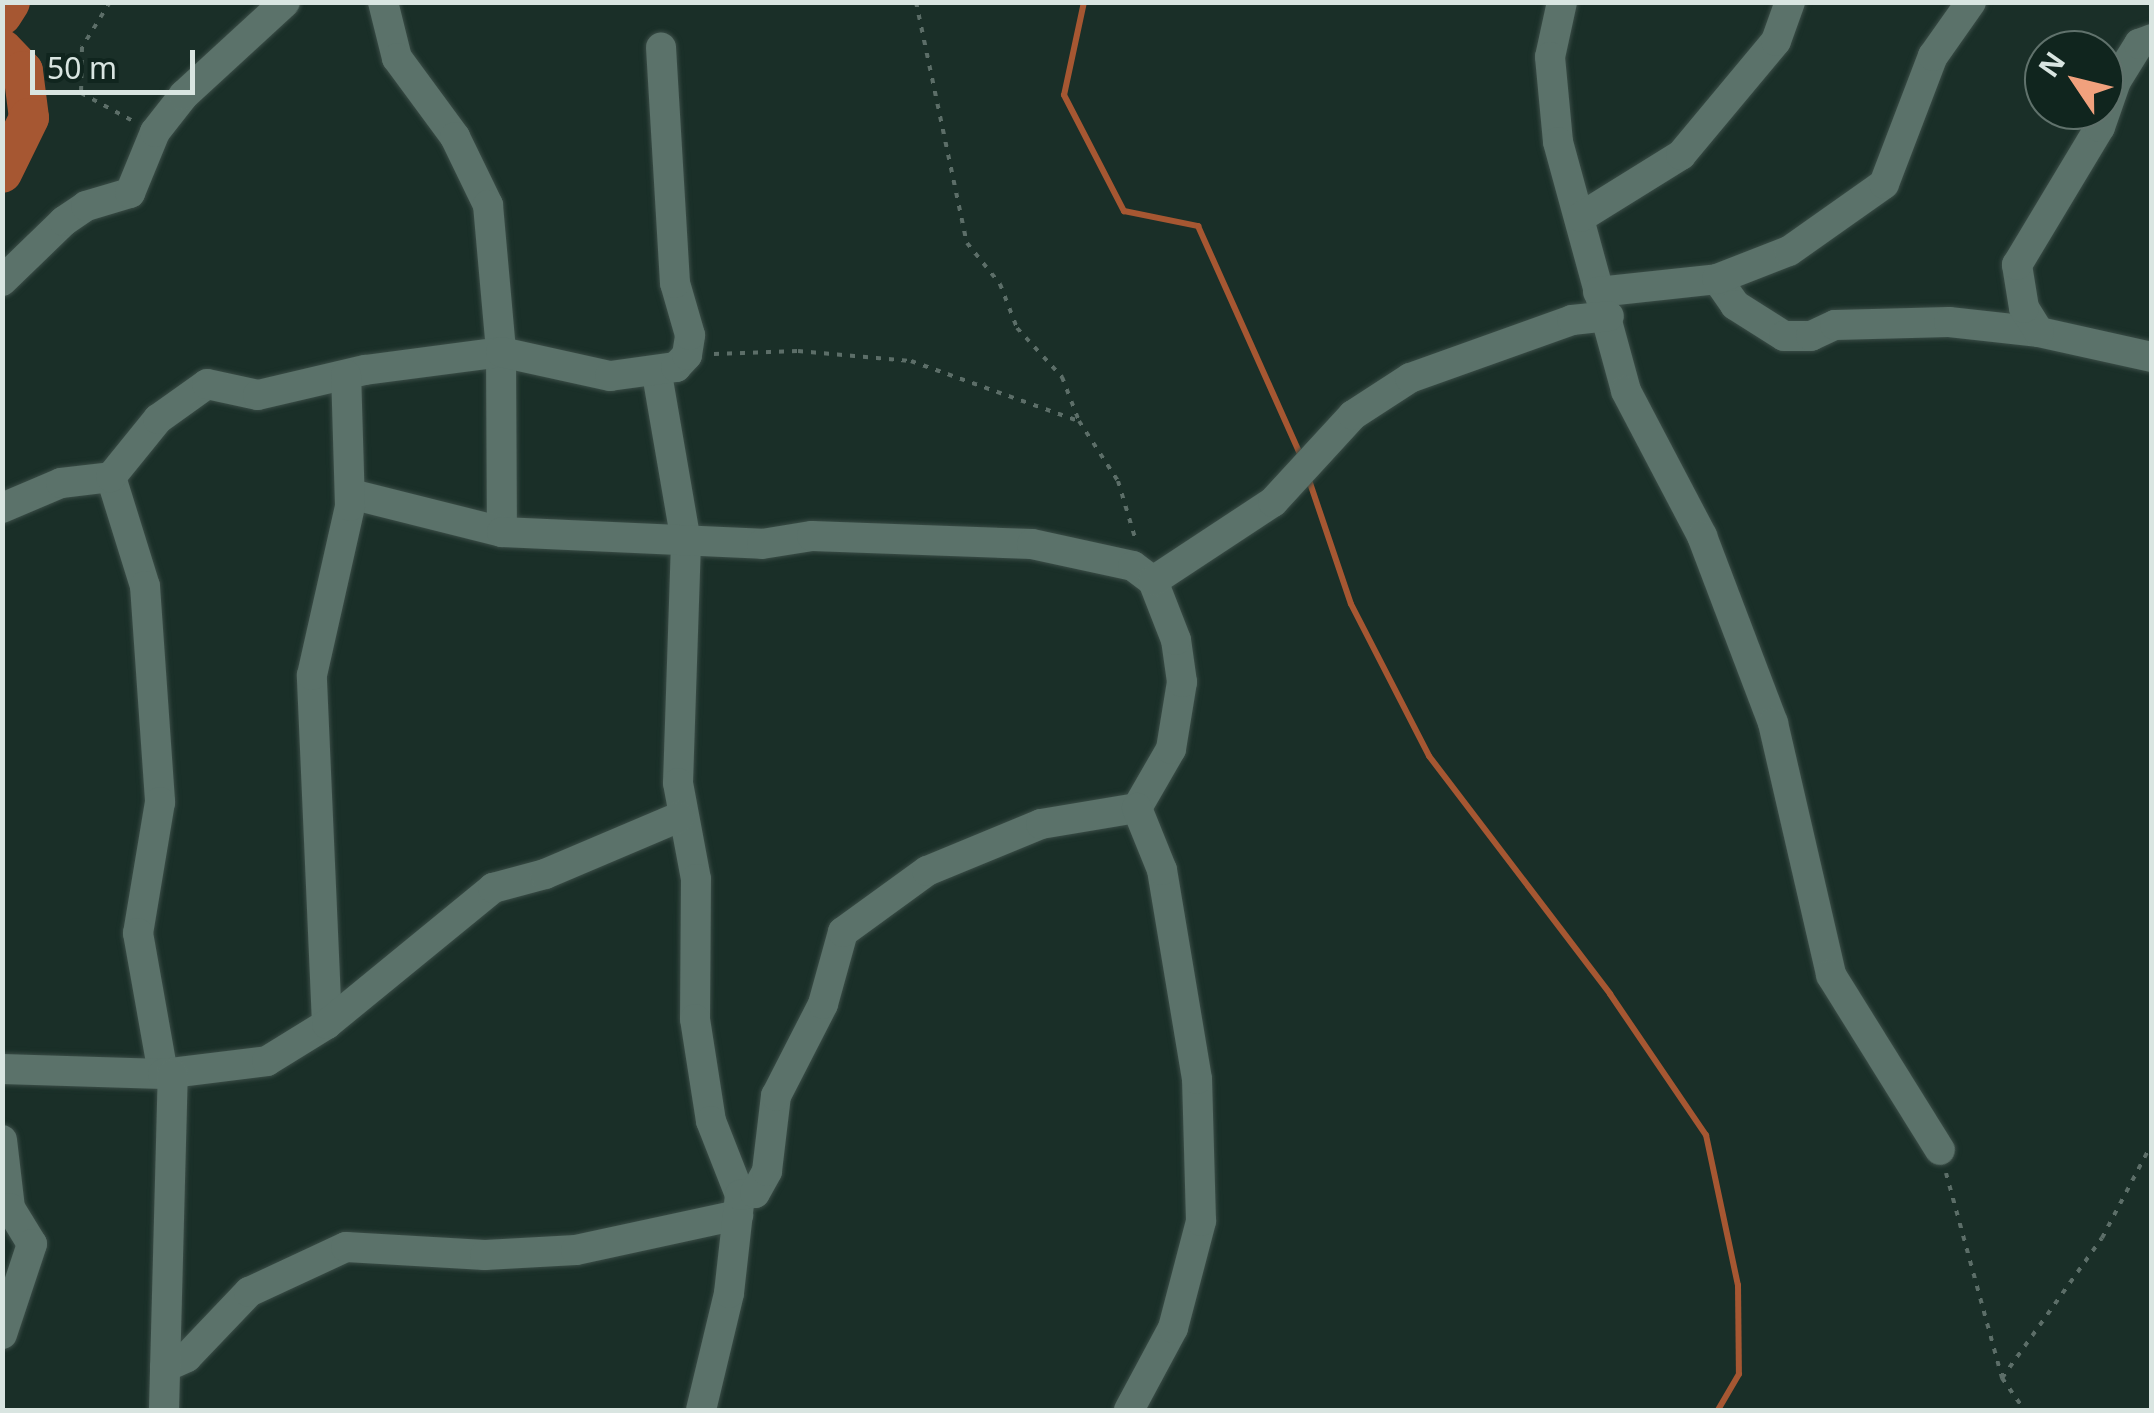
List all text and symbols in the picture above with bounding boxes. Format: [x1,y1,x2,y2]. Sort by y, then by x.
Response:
scale bar [35,30,200,92]
north arrow [2024,30,2124,130]
text: N [2029,44,2073,84]
text: 50 m [47,47,117,88]

